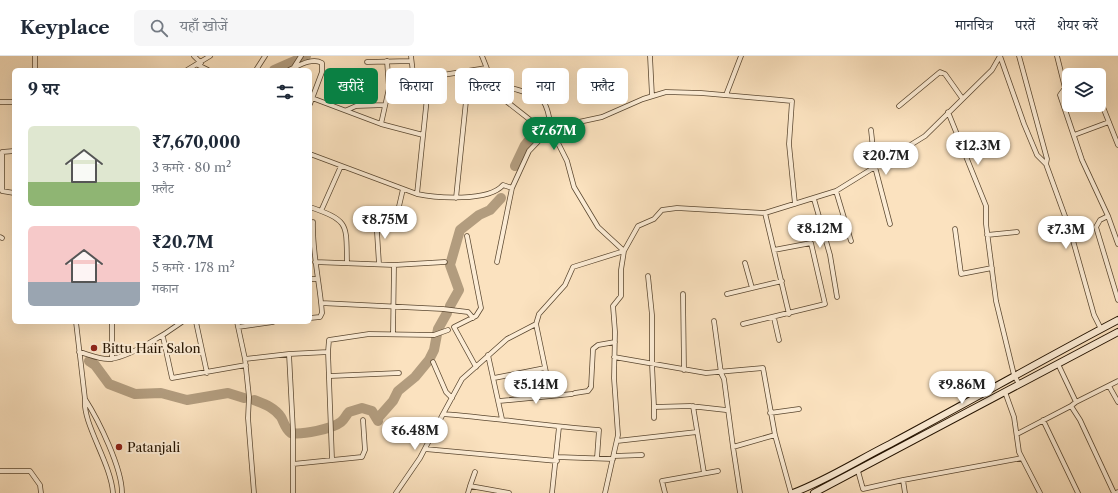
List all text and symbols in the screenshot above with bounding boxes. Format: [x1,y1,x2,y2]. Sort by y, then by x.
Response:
search box [134,10,414,46]
text: Keyplace [20,16,110,39]
text: यहाँ खोजें [180,16,228,35]
text: मानचित्र [955,16,993,34]
text: परतें [1015,16,1035,34]
text: शेयर करें [1057,16,1098,34]
icon: search [148,17,170,39]
chip: खरीदें [324,68,378,104]
chip: किराया [386,68,447,104]
chip: फ़िल्टर [455,68,514,104]
chip: नया [522,68,569,104]
chip: फ़्लैट [577,68,628,104]
map controls [1062,68,1106,112]
button: layers [1062,68,1106,112]
text: 9 घर [28,79,59,99]
icon: filters [274,81,296,103]
pin: ₹7.67M [521,117,587,151]
text: ₹7.67M [531,122,577,138]
text: ₹7,670,000 [152,132,241,152]
pin: ₹12.3M [945,132,1011,166]
text: ₹12.3M [955,137,1001,153]
icon: home [60,142,108,190]
pin: ₹20.7M [853,142,919,176]
text: ₹20.7M [862,147,910,163]
text: 3 कमरे · 80 m² [152,159,231,175]
text: फ़्लैट [152,180,174,196]
pin: ₹8.75M [352,206,418,240]
text: ₹8.75M [362,211,408,227]
pin: ₹8.12M [787,215,853,249]
pin: ₹7.3M [1038,216,1094,250]
text: ₹8.12M [797,220,843,236]
text: ₹7.3M [1047,221,1085,237]
text: ₹20.7M [152,232,214,252]
icon: home [60,242,108,290]
text: 5 कमरे · 178 m² [152,259,235,275]
text: मकान [152,280,178,296]
place label: Bittu Hair Salon [102,340,201,356]
marker: Bittu Hair Salon [89,343,99,353]
pin: ₹5.14M [503,371,569,405]
pin: ₹9.86M [929,371,995,405]
text: ₹5.14M [513,376,559,392]
text: ₹9.86M [938,376,986,392]
pin: ₹6.48M [382,417,448,451]
text: ₹6.48M [391,422,439,438]
place label: Patanjali [127,439,180,455]
marker: Patanjali [114,442,124,452]

